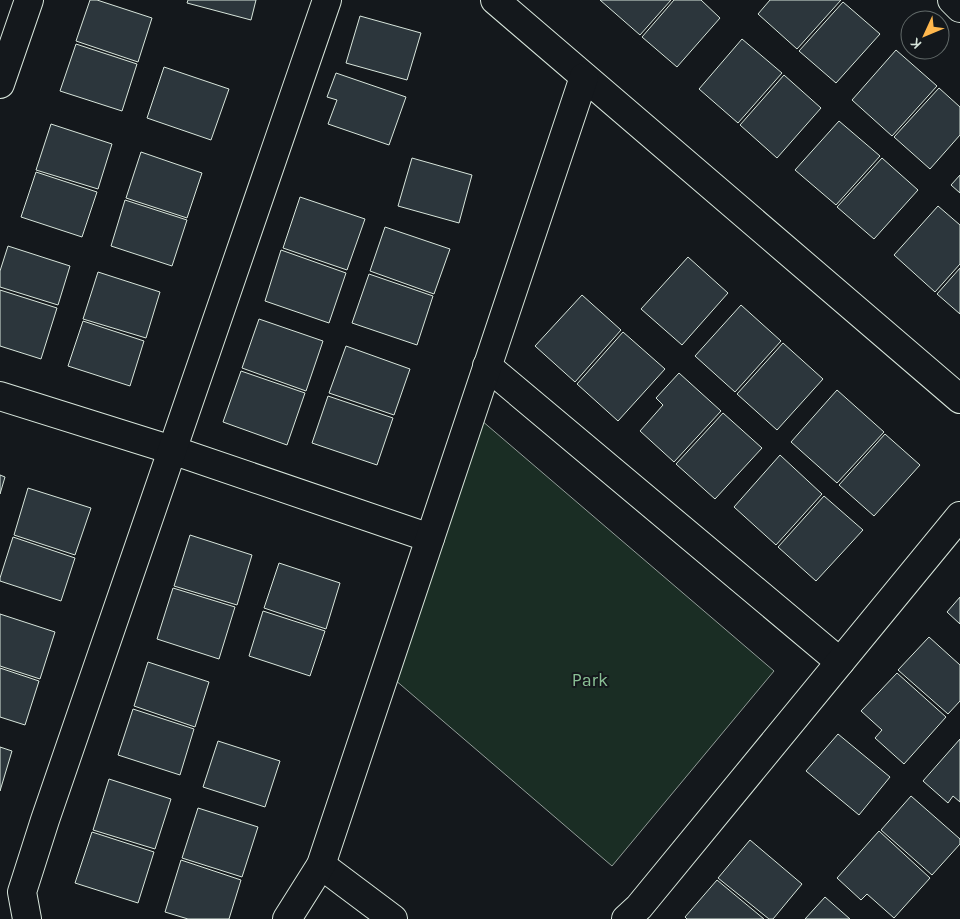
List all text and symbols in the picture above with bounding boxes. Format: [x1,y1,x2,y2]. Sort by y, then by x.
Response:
north arrow [900,10,950,60]
text: K [906,34,925,53]
park label: Park [572,669,608,691]

